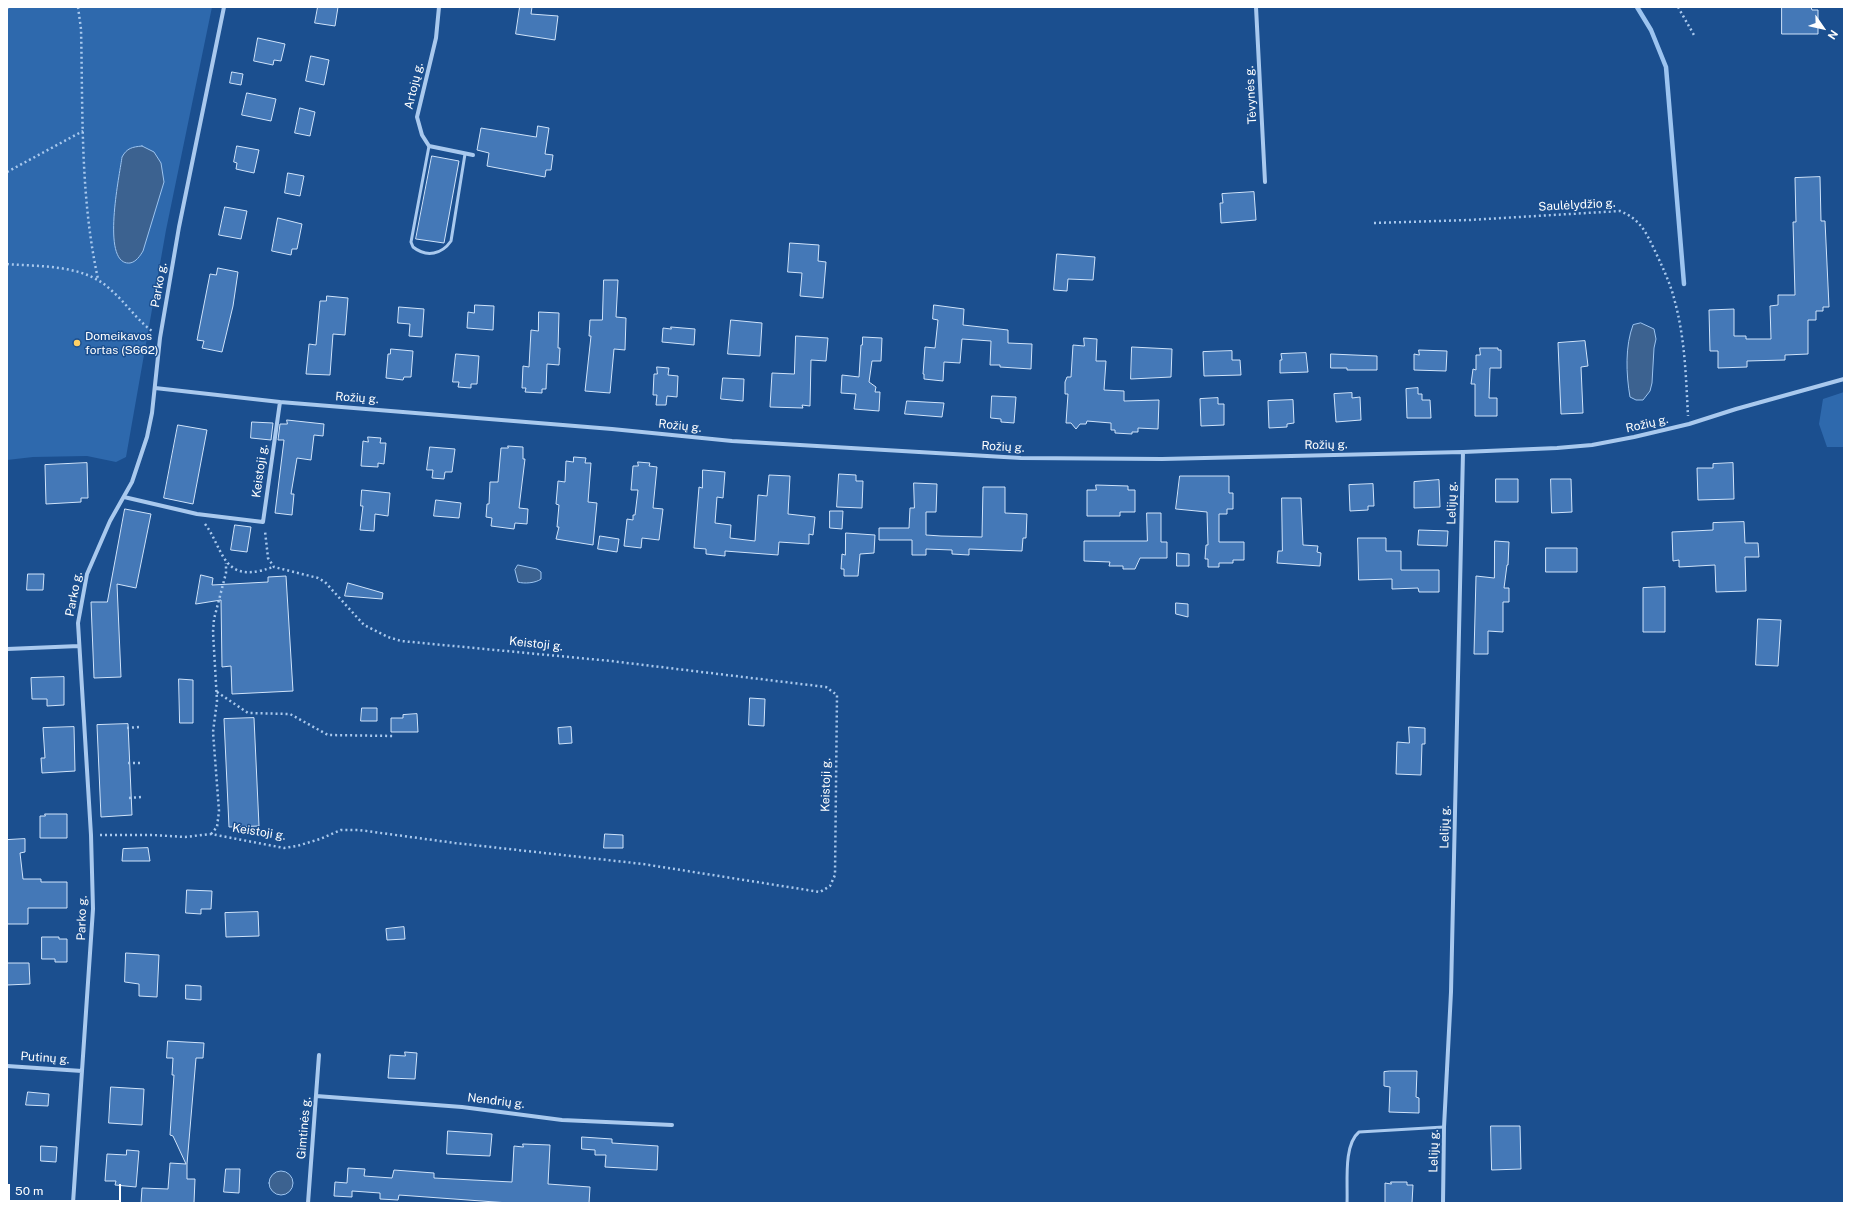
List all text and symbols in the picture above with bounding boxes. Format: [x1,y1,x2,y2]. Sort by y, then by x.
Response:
north arrow [1803,8,1843,48]
text: N [1826,28,1840,42]
street label: Artojų g. [402,61,426,111]
street label: Tėvynės g. [1242,65,1260,125]
street label: Saulėlydžio g. [1538,196,1616,214]
street label: Parko g. [148,262,170,308]
place label: Domeikavos fortas (S662) [85,329,158,357]
marker: Domeikavos fortas (S662) [72,338,82,348]
street label: Rožių g. [335,389,379,407]
street label: Rožių g. [1624,412,1670,436]
street label: Rožių g. [658,417,702,435]
street label: Rožių g. [1304,437,1348,453]
street label: Rožių g. [981,439,1025,455]
street label: Keistoji g. [249,443,271,499]
street label: Lelijų g. [1444,481,1460,525]
street label: Parko g. [63,570,85,618]
street label: Keistoji g. [508,634,564,654]
street label: Keistoji g. [818,758,834,812]
street label: Lelijų g. [1437,805,1453,849]
street label: Keistoji g. [231,821,287,843]
street label: Parko g. [74,895,90,941]
street label: Putinų g. [20,1049,70,1067]
street label: Nendrių g. [467,1090,525,1112]
street label: Gimtinės g. [294,1096,314,1160]
street label: Lelijų g. [1426,1129,1442,1173]
scale bar [10,1176,123,1202]
text: 50 m [15,1184,43,1198]

